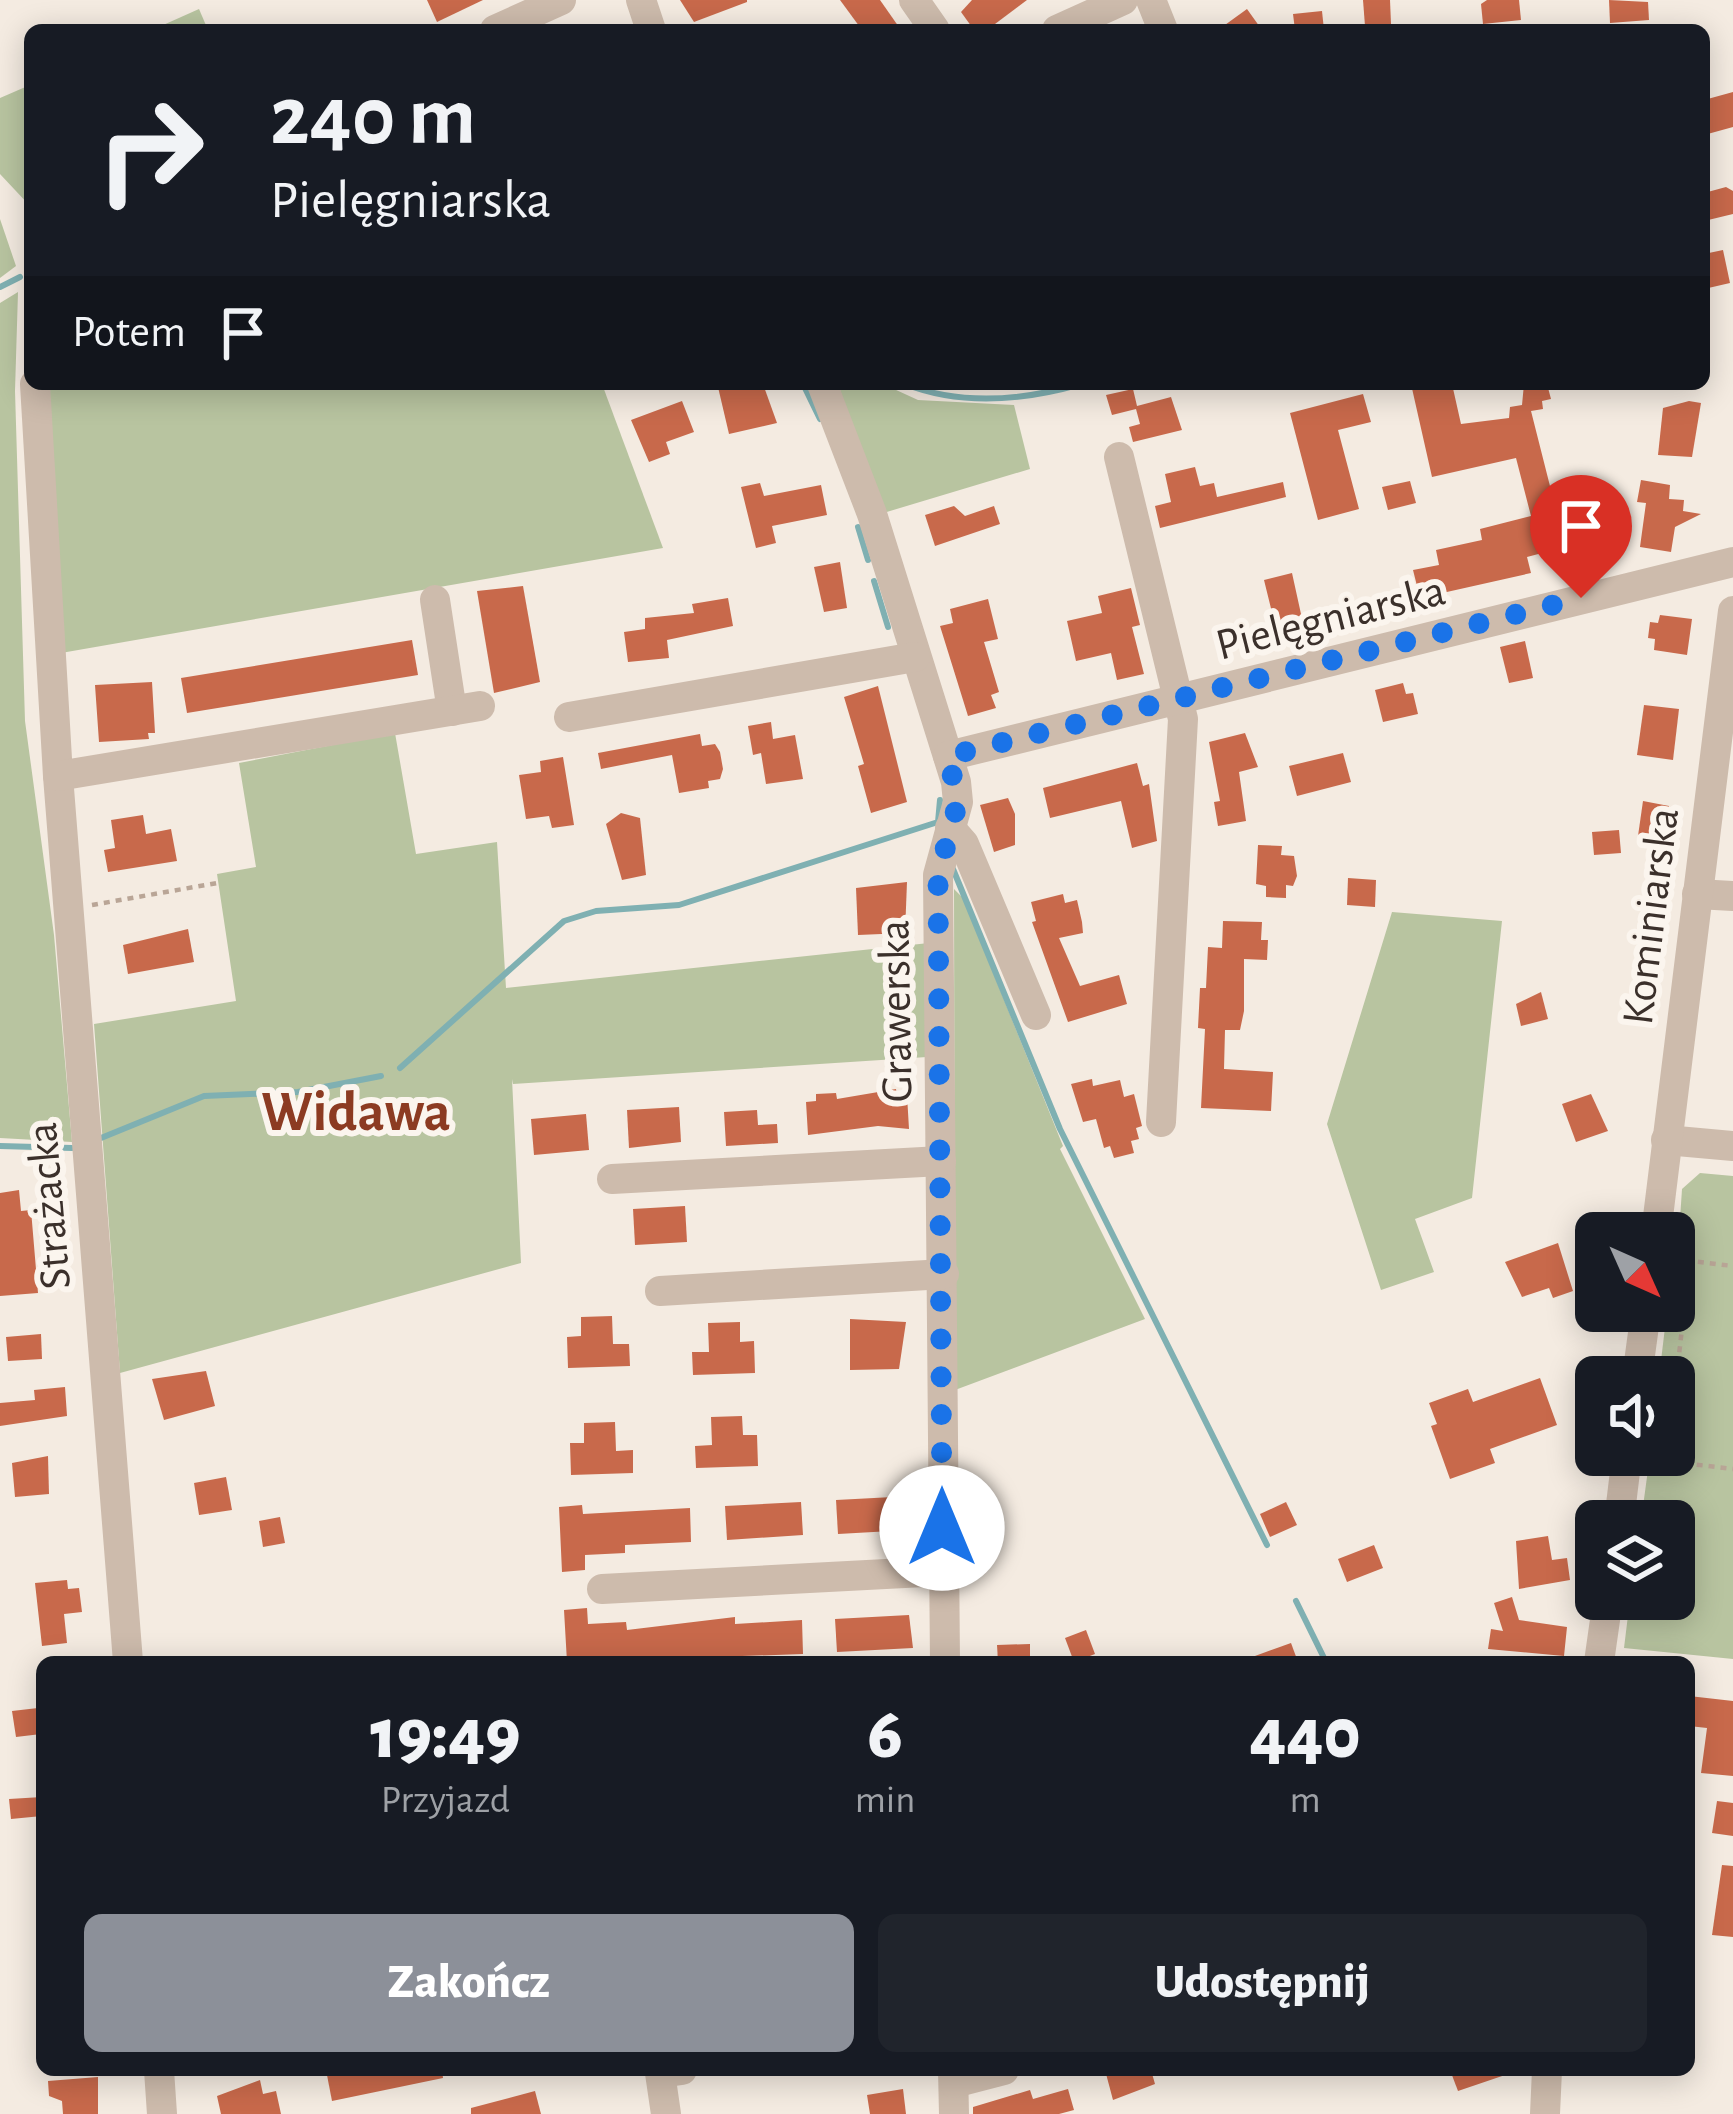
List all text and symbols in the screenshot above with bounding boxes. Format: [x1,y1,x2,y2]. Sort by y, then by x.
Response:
icon: right [72,72,228,228]
text: 240 m [270,76,476,160]
text: Pielęgniarska [270,174,551,228]
icon: arrive [210,300,276,366]
text: Potem [72,310,186,355]
pin [1530,475,1632,598]
icon: arrive [1548,493,1614,559]
street label: Pielęgniarska [1211,568,1450,669]
street label: Kominiarska [1616,805,1687,1027]
street label: Grawerska [872,919,921,1103]
district label: Widawa [261,1084,451,1141]
street label: Strażacka [20,1120,79,1291]
north arrow [1575,1212,1695,1332]
map controls [1575,1212,1695,1620]
button: sound [1575,1356,1695,1476]
position arrow [879,1465,1005,1591]
button: layers [1575,1500,1695,1620]
text: 19:49 [370,1699,520,1771]
text: 6 [867,1699,903,1771]
text: 440 [1250,1699,1361,1771]
text: Przyjazd [381,1781,510,1820]
text: min [855,1781,915,1820]
text: m [1290,1781,1321,1820]
button: Zakończ [84,1914,854,2052]
button: Udostępnij [878,1914,1647,2052]

